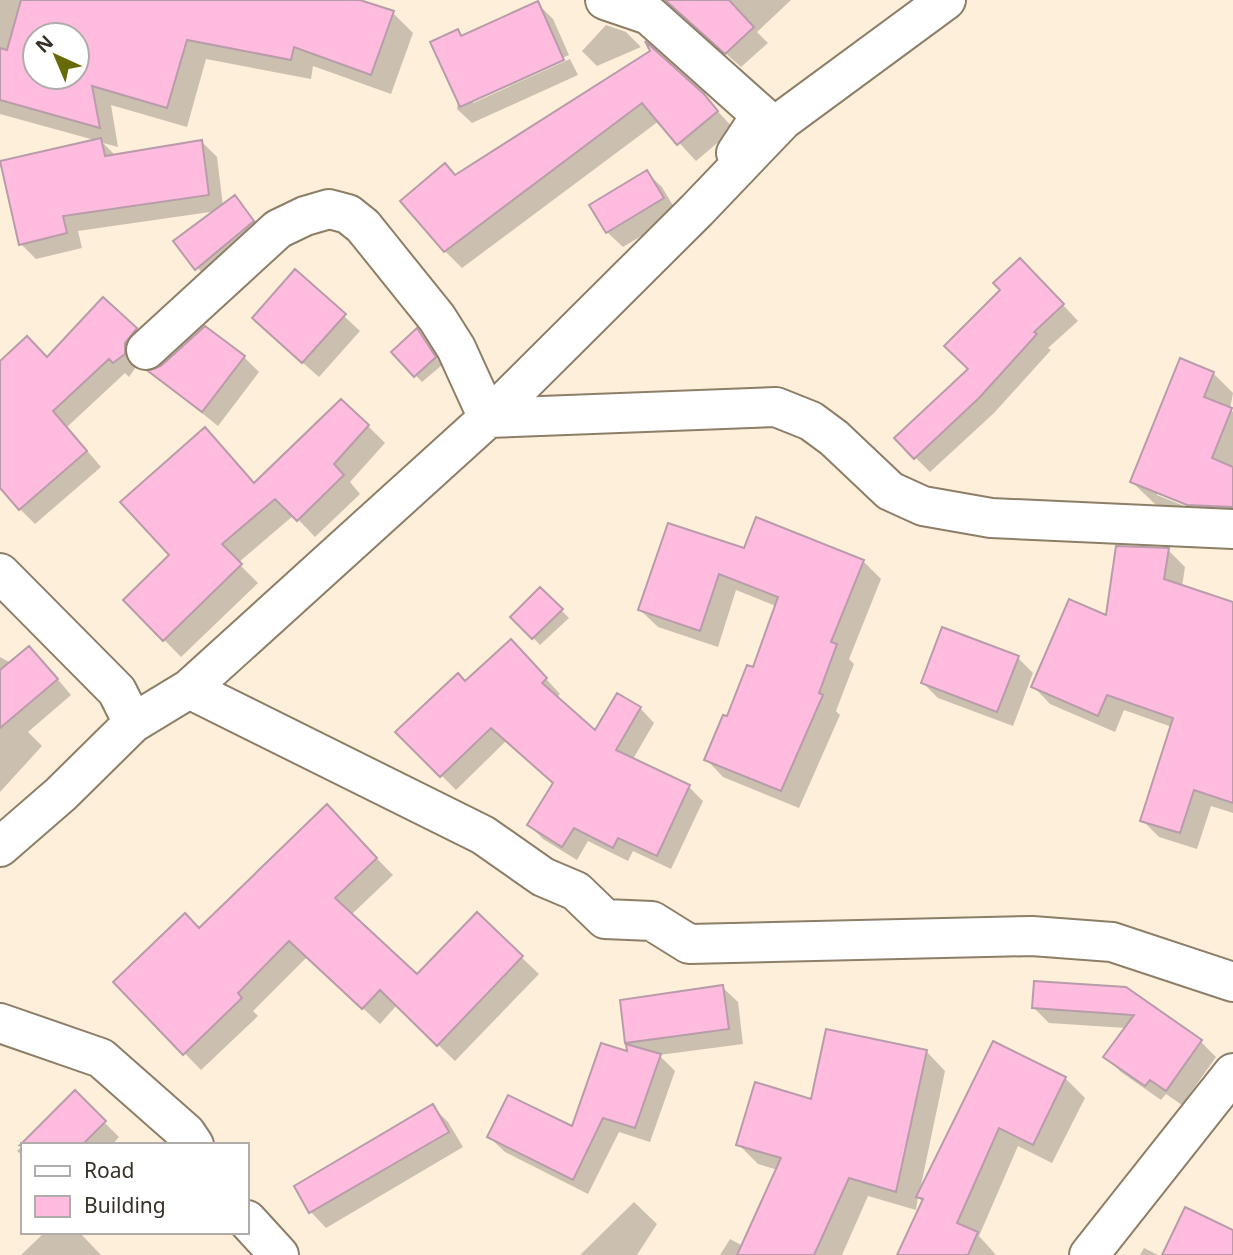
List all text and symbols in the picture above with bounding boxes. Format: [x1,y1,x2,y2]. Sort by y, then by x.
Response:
north arrow [21,21,91,91]
text: N [30,29,59,58]
legend [21,1143,248,1234]
text: Road [84,1156,134,1184]
text: Building [84,1191,166,1219]

